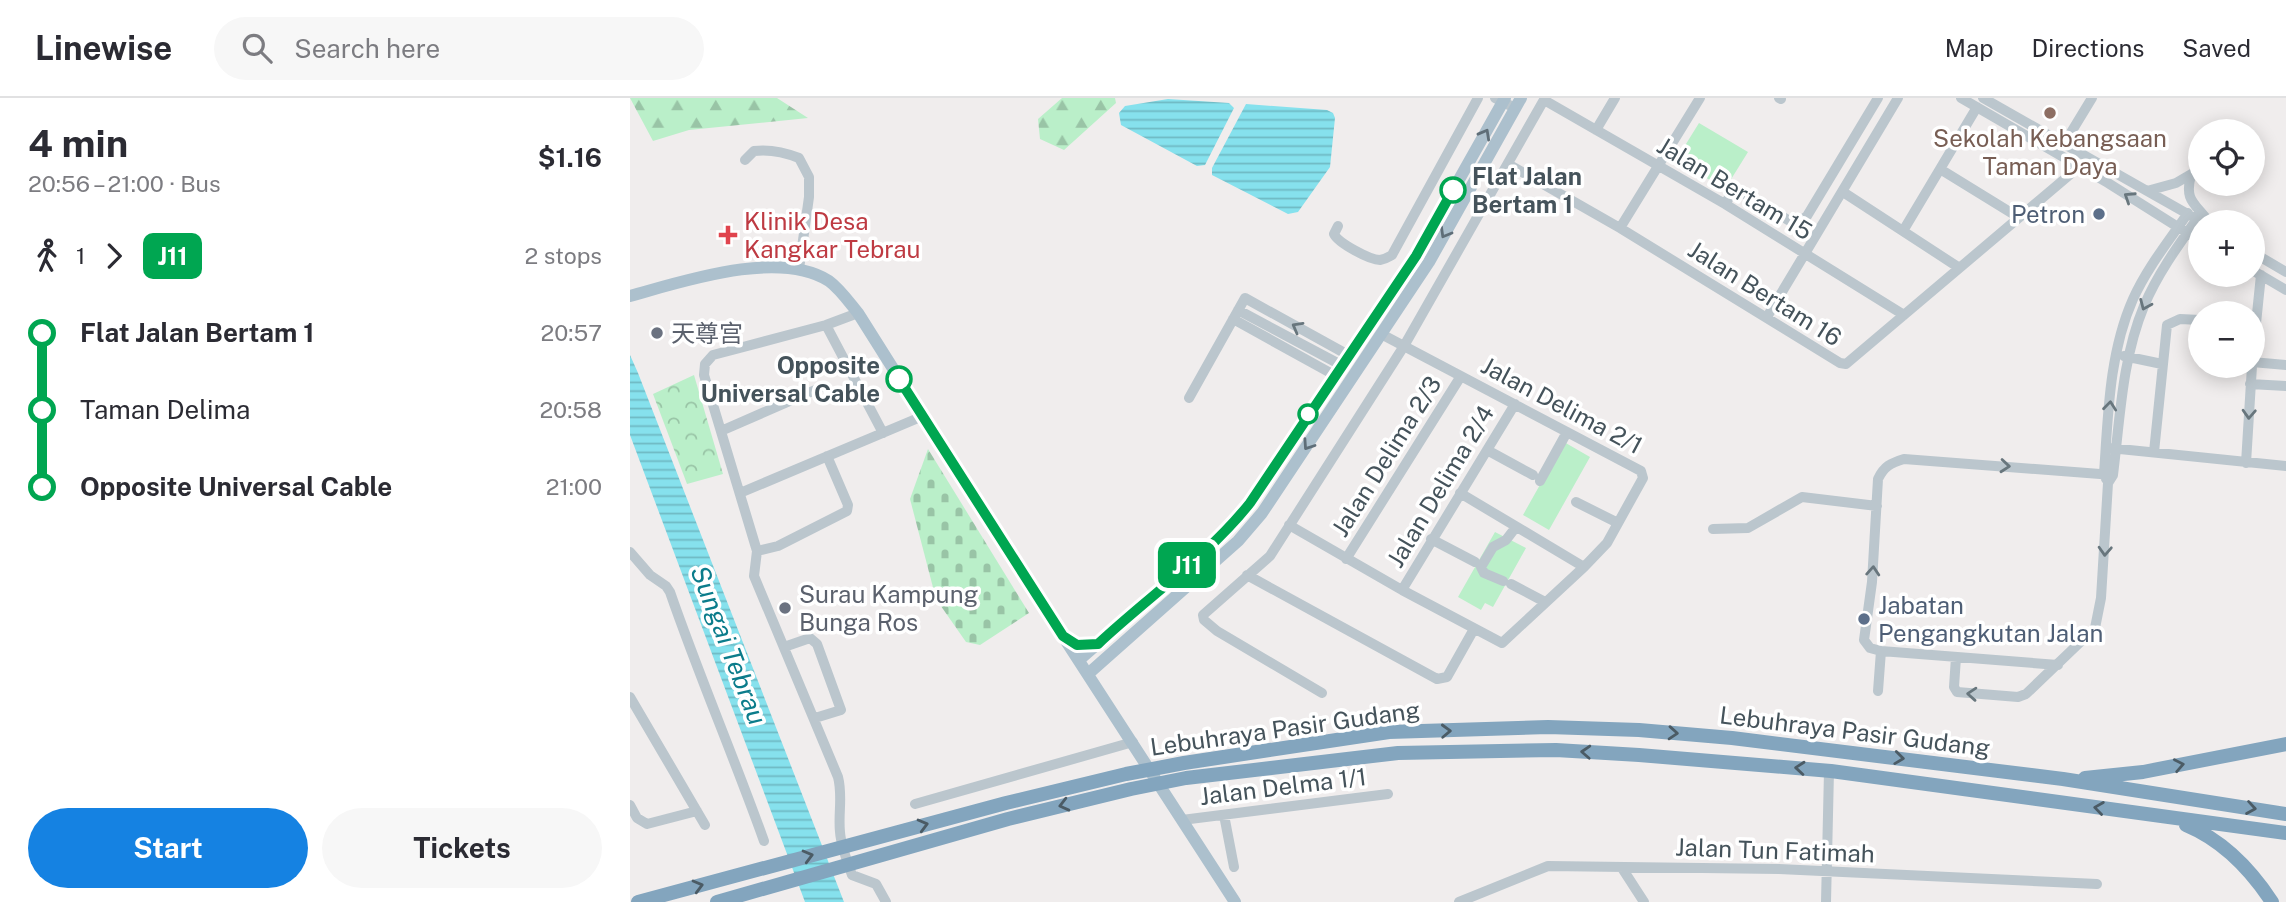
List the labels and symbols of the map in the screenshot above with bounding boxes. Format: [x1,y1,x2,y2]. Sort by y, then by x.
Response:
marker: Sekolah Kebangsaan Taman Daya [2042,105,2058,121]
place label: Sekolah Kebangsaan Taman Daya [1933,124,2167,180]
one-way arrow [1477,129,1490,142]
street label: Jalan Bertam 15 [1652,131,1818,245]
place label: Flat Jalan Bertam 1 [1472,162,1582,218]
marker: Flat Jalan Bertam 1 [1440,177,1466,203]
one-way arrow [2124,192,2137,205]
place label: Petron [2011,200,2085,228]
marker: Petron [2091,206,2107,222]
place label: Klinik Desa Kangkar Tebrau [744,207,921,263]
marker: Klinik Desa Kangkar Tebrau [718,225,738,245]
one-way arrow [1440,226,1453,239]
street label: Jalan Bertam 16 [1683,235,1847,351]
one-way arrow [2139,298,2153,310]
place label: 天尊宫 [671,319,743,347]
one-way arrow [1292,322,1305,335]
marker: 天尊宫 [649,325,665,341]
place label: Opposite Universal Cable [700,351,880,407]
street label: Jalan Delima 2/1 [1477,351,1647,459]
marker: Opposite Universal Cable [886,366,912,392]
street label: Jalan Delima 2/3 [1325,371,1447,541]
street label: Jalan Delima 2/4 [1381,400,1499,572]
one-way arrow [2102,400,2117,411]
unlabelled marker [1298,404,1318,424]
one-way arrow [2241,409,2256,420]
one-way arrow [1304,437,1316,450]
one-way arrow [1999,458,2010,473]
line badge: J11 [1147,542,1227,588]
one-way arrow [2097,546,2112,557]
water label: Sungai Tebrau [684,561,774,729]
one-way arrow [1865,565,1880,576]
place label: Surau Kampung Bunga Ros [799,580,978,636]
place label: Jabatan Pengangkutan Jalan [1878,591,2103,647]
marker: Surau Kampung Bunga Ros [777,600,793,616]
marker: Jabatan Pengangkutan Jalan [1856,611,1872,627]
one-way arrow [1967,687,1978,702]
street label: Lebuhraya Pasir Gudang [1148,695,1422,761]
street label: Lebuhraya Pasir Gudang [1718,701,1992,761]
one-way arrow [1441,723,1452,738]
one-way arrow [1668,725,1679,740]
one-way arrow [1580,744,1591,759]
one-way arrow [1893,751,1905,766]
one-way arrow [2173,758,2185,773]
one-way arrow [1795,761,1806,776]
street label: Jalan Delma 1/1 [1198,762,1368,810]
one-way arrow [1058,797,1070,811]
one-way arrow [2093,800,2105,815]
one-way arrow [2245,800,2257,815]
one-way arrow [917,819,929,833]
street label: Jalan Tun Fatimah [1675,833,1875,867]
one-way arrow [802,850,814,864]
one-way arrow [692,880,704,894]

